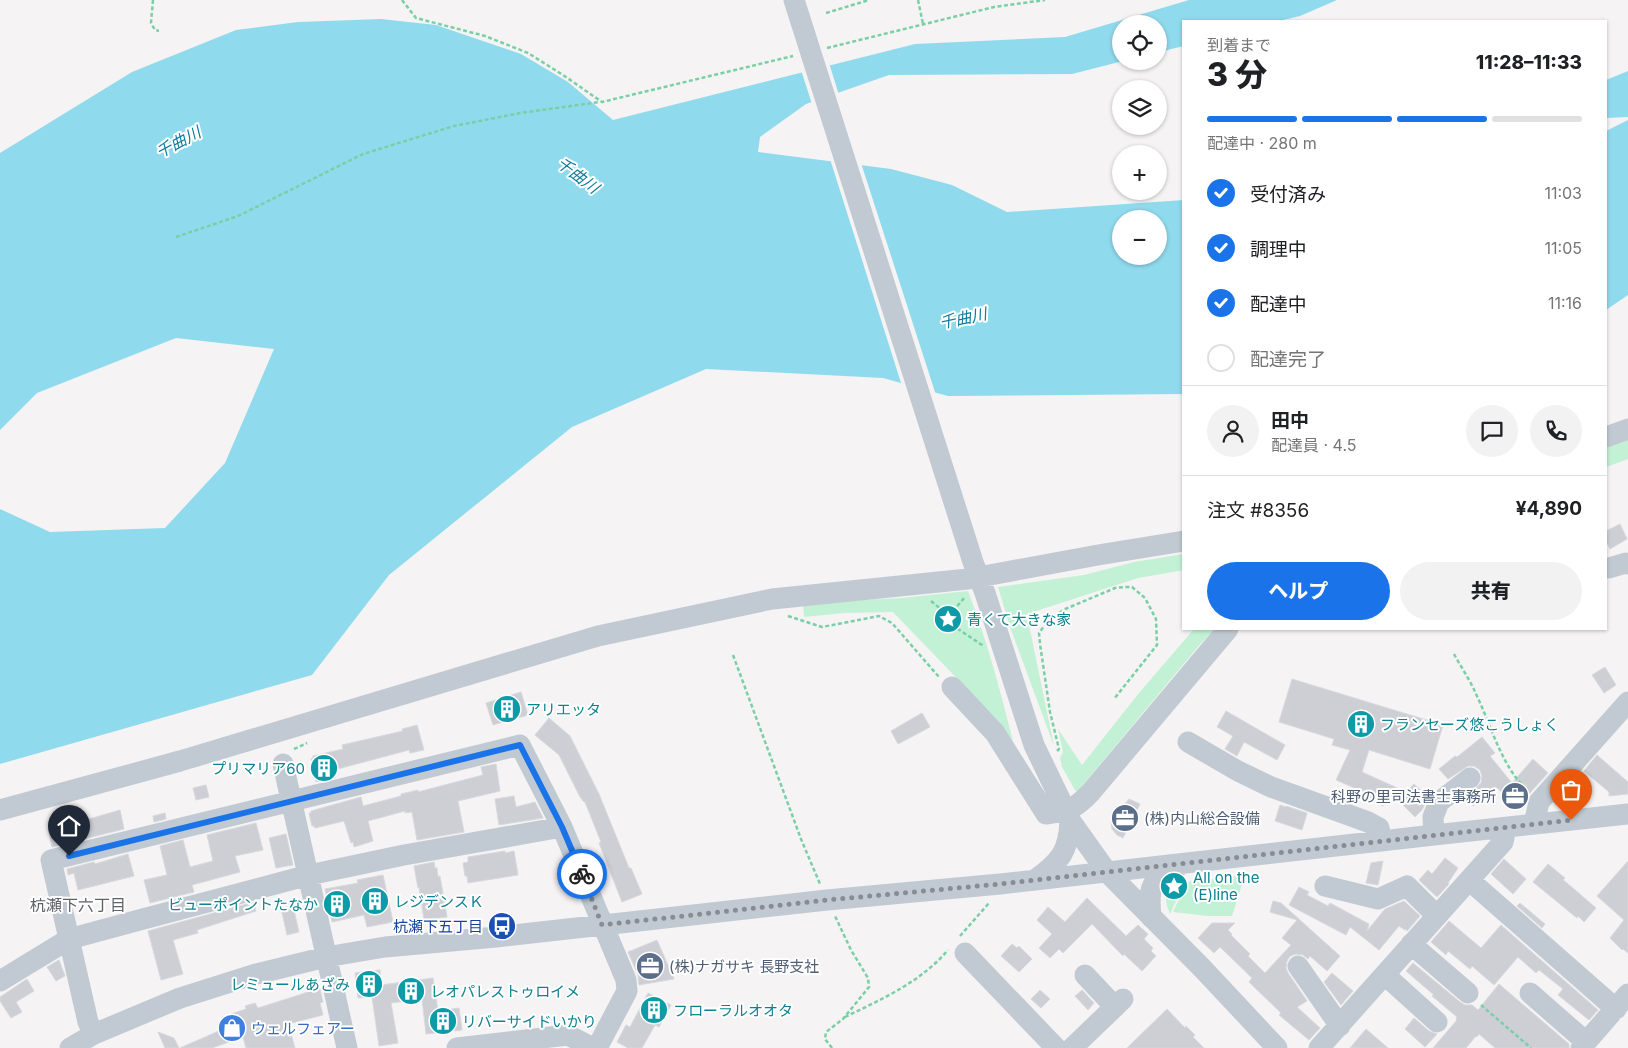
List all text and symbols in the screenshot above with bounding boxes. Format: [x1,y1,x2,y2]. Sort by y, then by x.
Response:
map controls [1112,15,1167,265]
button: locate [1112,15,1167,70]
text: 到着まで [1207,35,1271,55]
text: 11:28–11:33 [1476,51,1582,74]
text: 3 分 [1207,55,1267,94]
button: layers [1112,80,1167,135]
water label: 千曲川 [152,121,206,162]
text: 配達中 · 280 m [1207,133,1317,153]
button: + [1112,145,1167,200]
water label: 千曲川 [553,153,605,199]
icon: check [1207,179,1235,207]
text: 受付済み [1250,183,1326,206]
text: 11:03 [1544,183,1582,203]
button: − [1112,210,1167,265]
icon: check [1207,234,1235,262]
text: 調理中 [1250,238,1307,261]
text: 11:05 [1545,238,1582,258]
icon: check [1207,289,1235,317]
text: 配達中 [1250,293,1307,316]
text: 11:16 [1548,293,1582,313]
water label: 千曲川 [937,303,991,333]
text: 配達完了 [1250,348,1326,371]
button: person [1207,405,1259,457]
button: chat [1466,405,1518,457]
button: phone [1530,405,1582,457]
text: 田中 [1271,409,1309,432]
text: 配達員 · 4.5 [1271,435,1357,455]
text: ¥4,890 [1516,497,1582,520]
text: 注文 #8356 [1207,499,1309,522]
button: ヘルプ [1207,562,1390,620]
button: 共有 [1400,562,1582,620]
place icon: 青くて大きな家 [933,604,963,634]
place label: 青くて大きな家 [967,610,1072,629]
building icon: アリエッタ [492,694,522,724]
place label: アリエッタ [526,700,601,719]
building icon: フランセーズ悠こうしょく [1346,709,1376,739]
place label: フランセーズ悠こうしょく [1380,715,1559,734]
building icon: プリマリア60 [309,753,339,783]
place label: プリマリア60 [211,759,305,778]
pin [1550,769,1592,820]
icon: bag [1557,776,1585,804]
office icon: 科野の里司法書士事務所 [1500,781,1530,811]
place label: 科野の里司法書士事務所 [1331,787,1496,806]
office icon: (株)内山総合設備 [1110,803,1140,833]
pin [48,805,90,856]
place label: (株)内山総合設備 [1144,809,1260,828]
icon: home [55,812,83,840]
courier [557,849,607,899]
icon: bike [568,860,596,888]
place label: All on the (E)line [1193,868,1259,904]
place icon: All on the (E)line [1159,871,1189,901]
building icon: レジデンスＫ [360,886,390,916]
building icon: ビューポイントたなか [322,889,352,919]
place label: レジデンスＫ [394,892,484,911]
district label: 杭瀬下六丁目 [30,895,126,915]
place label: ビューポイントたなか [168,895,318,914]
bus stop icon: 杭瀬下五丁目 [487,911,517,941]
place label: 杭瀬下五丁目 [393,917,483,936]
office icon: (株)ナガサキ 長野支社 [635,951,665,981]
place label: (株)ナガサキ 長野支社 [669,957,819,976]
building icon: レミュールあざみ [354,969,384,999]
place label: レミュールあざみ [230,975,350,994]
building icon: レオパレストゥロイメ [396,976,426,1006]
place label: レオパレストゥロイメ [430,982,580,1001]
building icon: フローラルオオタ [639,995,669,1025]
place label: フローラルオオタ [673,1001,793,1020]
building icon: リバーサイドいかり [428,1006,458,1036]
place label: リバーサイドいかり [462,1012,597,1031]
shop icon: ウェルフェアー [217,1013,247,1043]
place label: ウェルフェアー [251,1019,355,1038]

